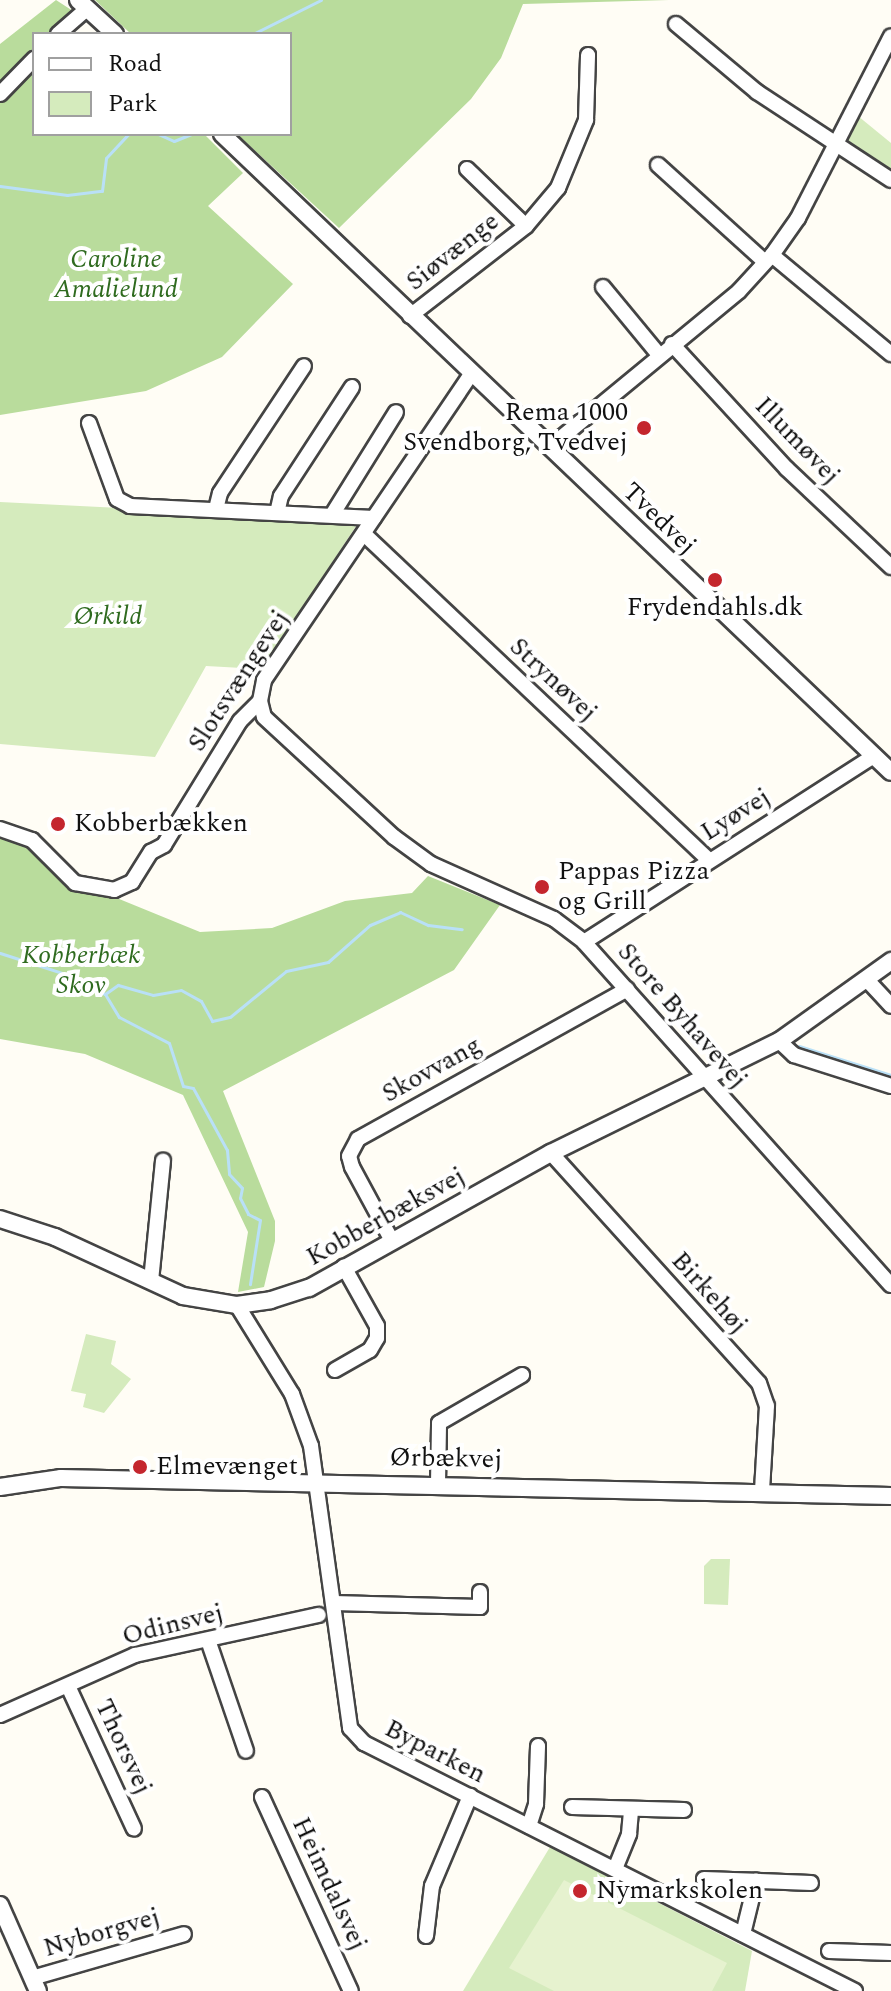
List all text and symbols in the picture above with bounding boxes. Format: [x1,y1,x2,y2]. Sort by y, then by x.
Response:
legend [32,32,292,136]
text: Road [108,46,162,82]
text: Park [108,86,158,122]
street label: Siøvænge [400,206,506,298]
park label: Caroline Amalielund [54,244,178,306]
street label: Illumøvej [748,391,846,491]
place label: Rema 1000 Svendborg, Tvedvej [403,397,628,458]
marker: Rema 1000 Svendborg, Tvedvej [635,419,653,437]
street label: Tvedvej [616,476,702,562]
marker: Frydendahls.dk [706,571,724,589]
place label: Frydendahls.dk [627,592,803,624]
park label: Ørkild [74,601,142,633]
street label: Slotsvængevej [182,604,296,758]
street label: Strynøvej [503,632,603,728]
street label: Lyøvej [696,782,776,848]
place label: Kobberbækken [74,808,248,840]
marker: Kobberbækken [49,815,67,833]
place label: Pappas Pizza og Grill [558,856,709,918]
marker: Pappas Pizza og Grill [533,878,551,896]
street label: Store Byhavevej [610,937,754,1095]
park label: Kobberbæk Skov [22,940,140,1002]
street label: Skovvang [377,1030,487,1110]
street label: Kobberbæksvej [301,1161,471,1273]
street label: Birkehøj [664,1246,754,1340]
street label: Ørbækvej [389,1442,503,1476]
place label: Elmevænget [156,1451,298,1483]
marker: Elmevænget [131,1458,149,1476]
street label: Odinsvej [119,1597,227,1653]
street label: Thorsvej [87,1694,159,1800]
street label: Byparken [379,1713,491,1791]
street label: Heimdalsvej [285,1812,373,1956]
place label: Nymarkskolen [596,1875,763,1907]
marker: Nymarkskolen [571,1882,589,1900]
street label: Nyborgvej [40,1902,164,1964]

